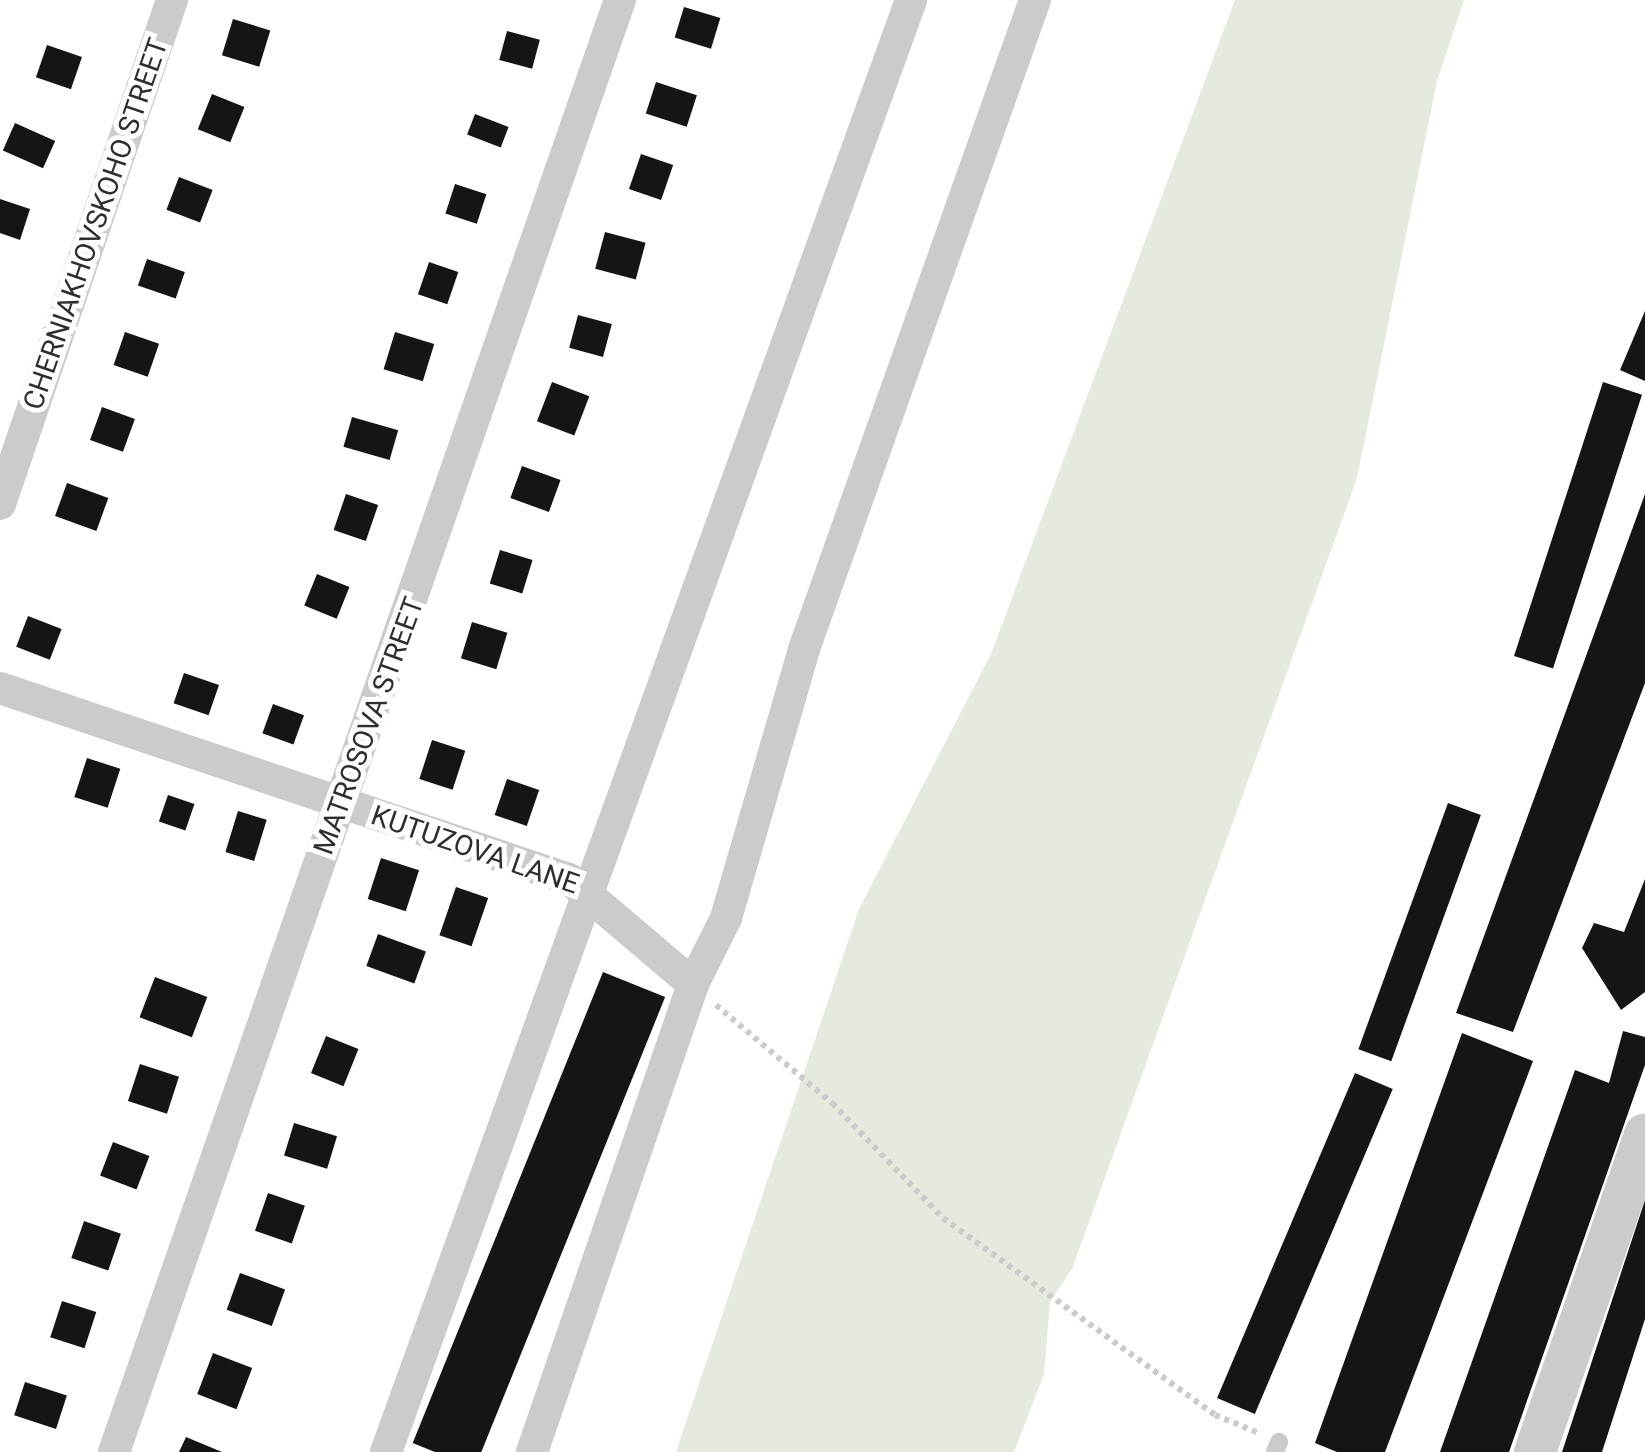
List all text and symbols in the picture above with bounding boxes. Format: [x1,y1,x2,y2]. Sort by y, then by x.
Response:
street label: CHERNIAKHOVSKOHO STREET [17,34,175,414]
street label: MATROSOVA STREET [307,593,431,859]
street label: KUTUZOVA LANE [367,799,583,901]

